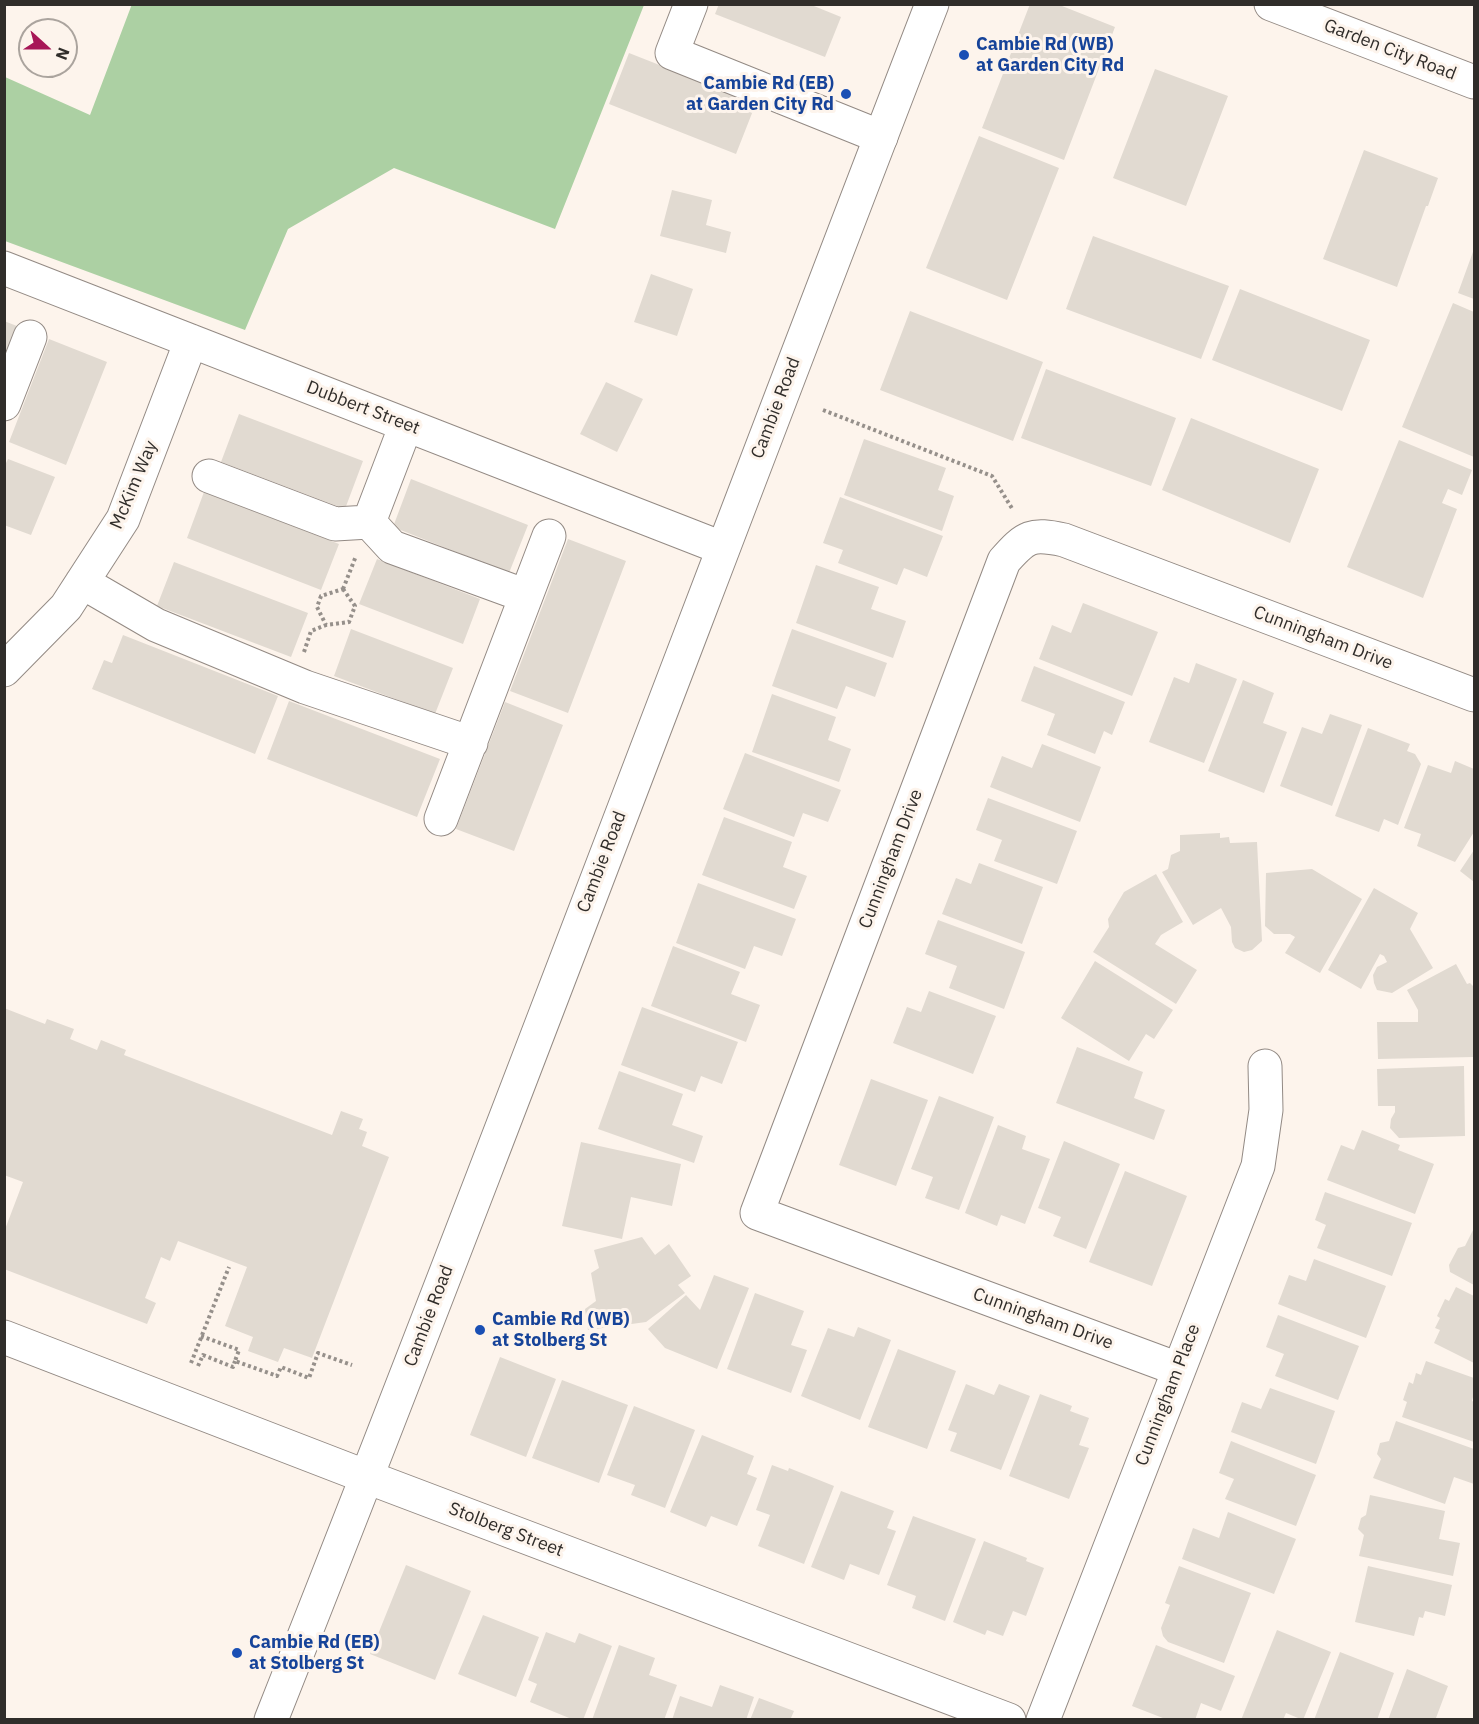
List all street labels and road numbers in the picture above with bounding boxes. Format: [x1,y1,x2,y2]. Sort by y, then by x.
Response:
street label: Garden City Road [1321,15,1459,85]
street label: Cambie Road [747,354,805,462]
street label: Dubbert Street [303,376,423,440]
street label: McKim Way [106,438,162,532]
street label: Cunningham Drive [1250,601,1396,675]
street label: Cunningham Drive [854,786,928,932]
street label: Cambie Road [573,808,631,916]
street label: Cambie Road [400,1262,458,1370]
street label: Cunningham Drive [970,1284,1116,1354]
street label: Cunningham Place [1131,1321,1205,1469]
street label: Stolberg Street [445,1498,567,1562]

